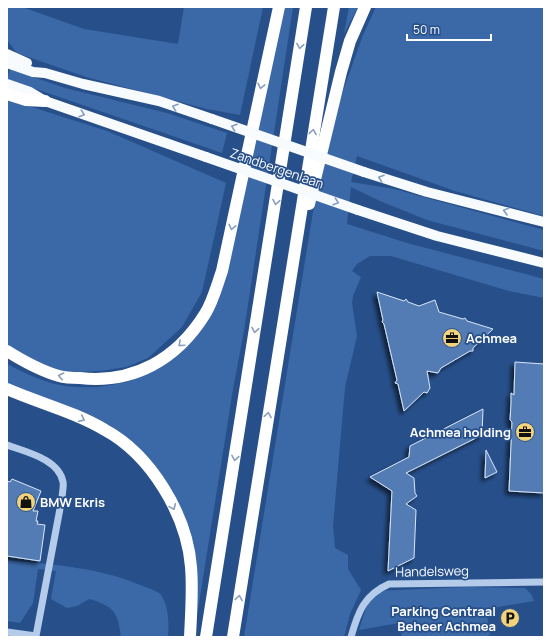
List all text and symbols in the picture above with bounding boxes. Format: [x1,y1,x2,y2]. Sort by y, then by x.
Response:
scale bar [407,16,491,42]
text: 50 m [413,21,440,38]
one-way arrow [296,42,305,49]
one-way arrow [258,83,266,89]
one-way arrow [172,103,179,111]
one-way arrow [78,109,85,118]
one-way arrow [231,123,238,132]
one-way arrow [309,129,317,135]
street label: Zandbergenlaan [228,143,326,193]
one-way arrow [378,174,385,182]
one-way arrow [332,197,339,206]
one-way arrow [272,199,281,205]
one-way arrow [503,207,510,216]
one-way arrow [229,224,237,230]
one-way arrow [251,327,260,333]
office icon: Achmea [441,327,463,349]
place label: Achmea [466,329,517,347]
one-way arrow [178,339,185,346]
one-way arrow [58,372,64,380]
one-way arrow [263,412,272,418]
one-way arrow [78,414,85,422]
office icon: Achmea holding [514,421,536,443]
place label: Achmea holding [410,423,511,441]
one-way arrow [231,455,240,461]
shop icon: BMW Ekris [15,491,37,513]
place label: BMW Ekris [40,493,105,511]
one-way arrow [169,503,177,510]
street label: Handelsweg [395,561,469,581]
one-way arrow [234,595,243,602]
place label: Parking Centraal Beheer Achmea [391,602,496,635]
parking icon: Parking Centraal Beheer Achmea [499,607,521,629]

